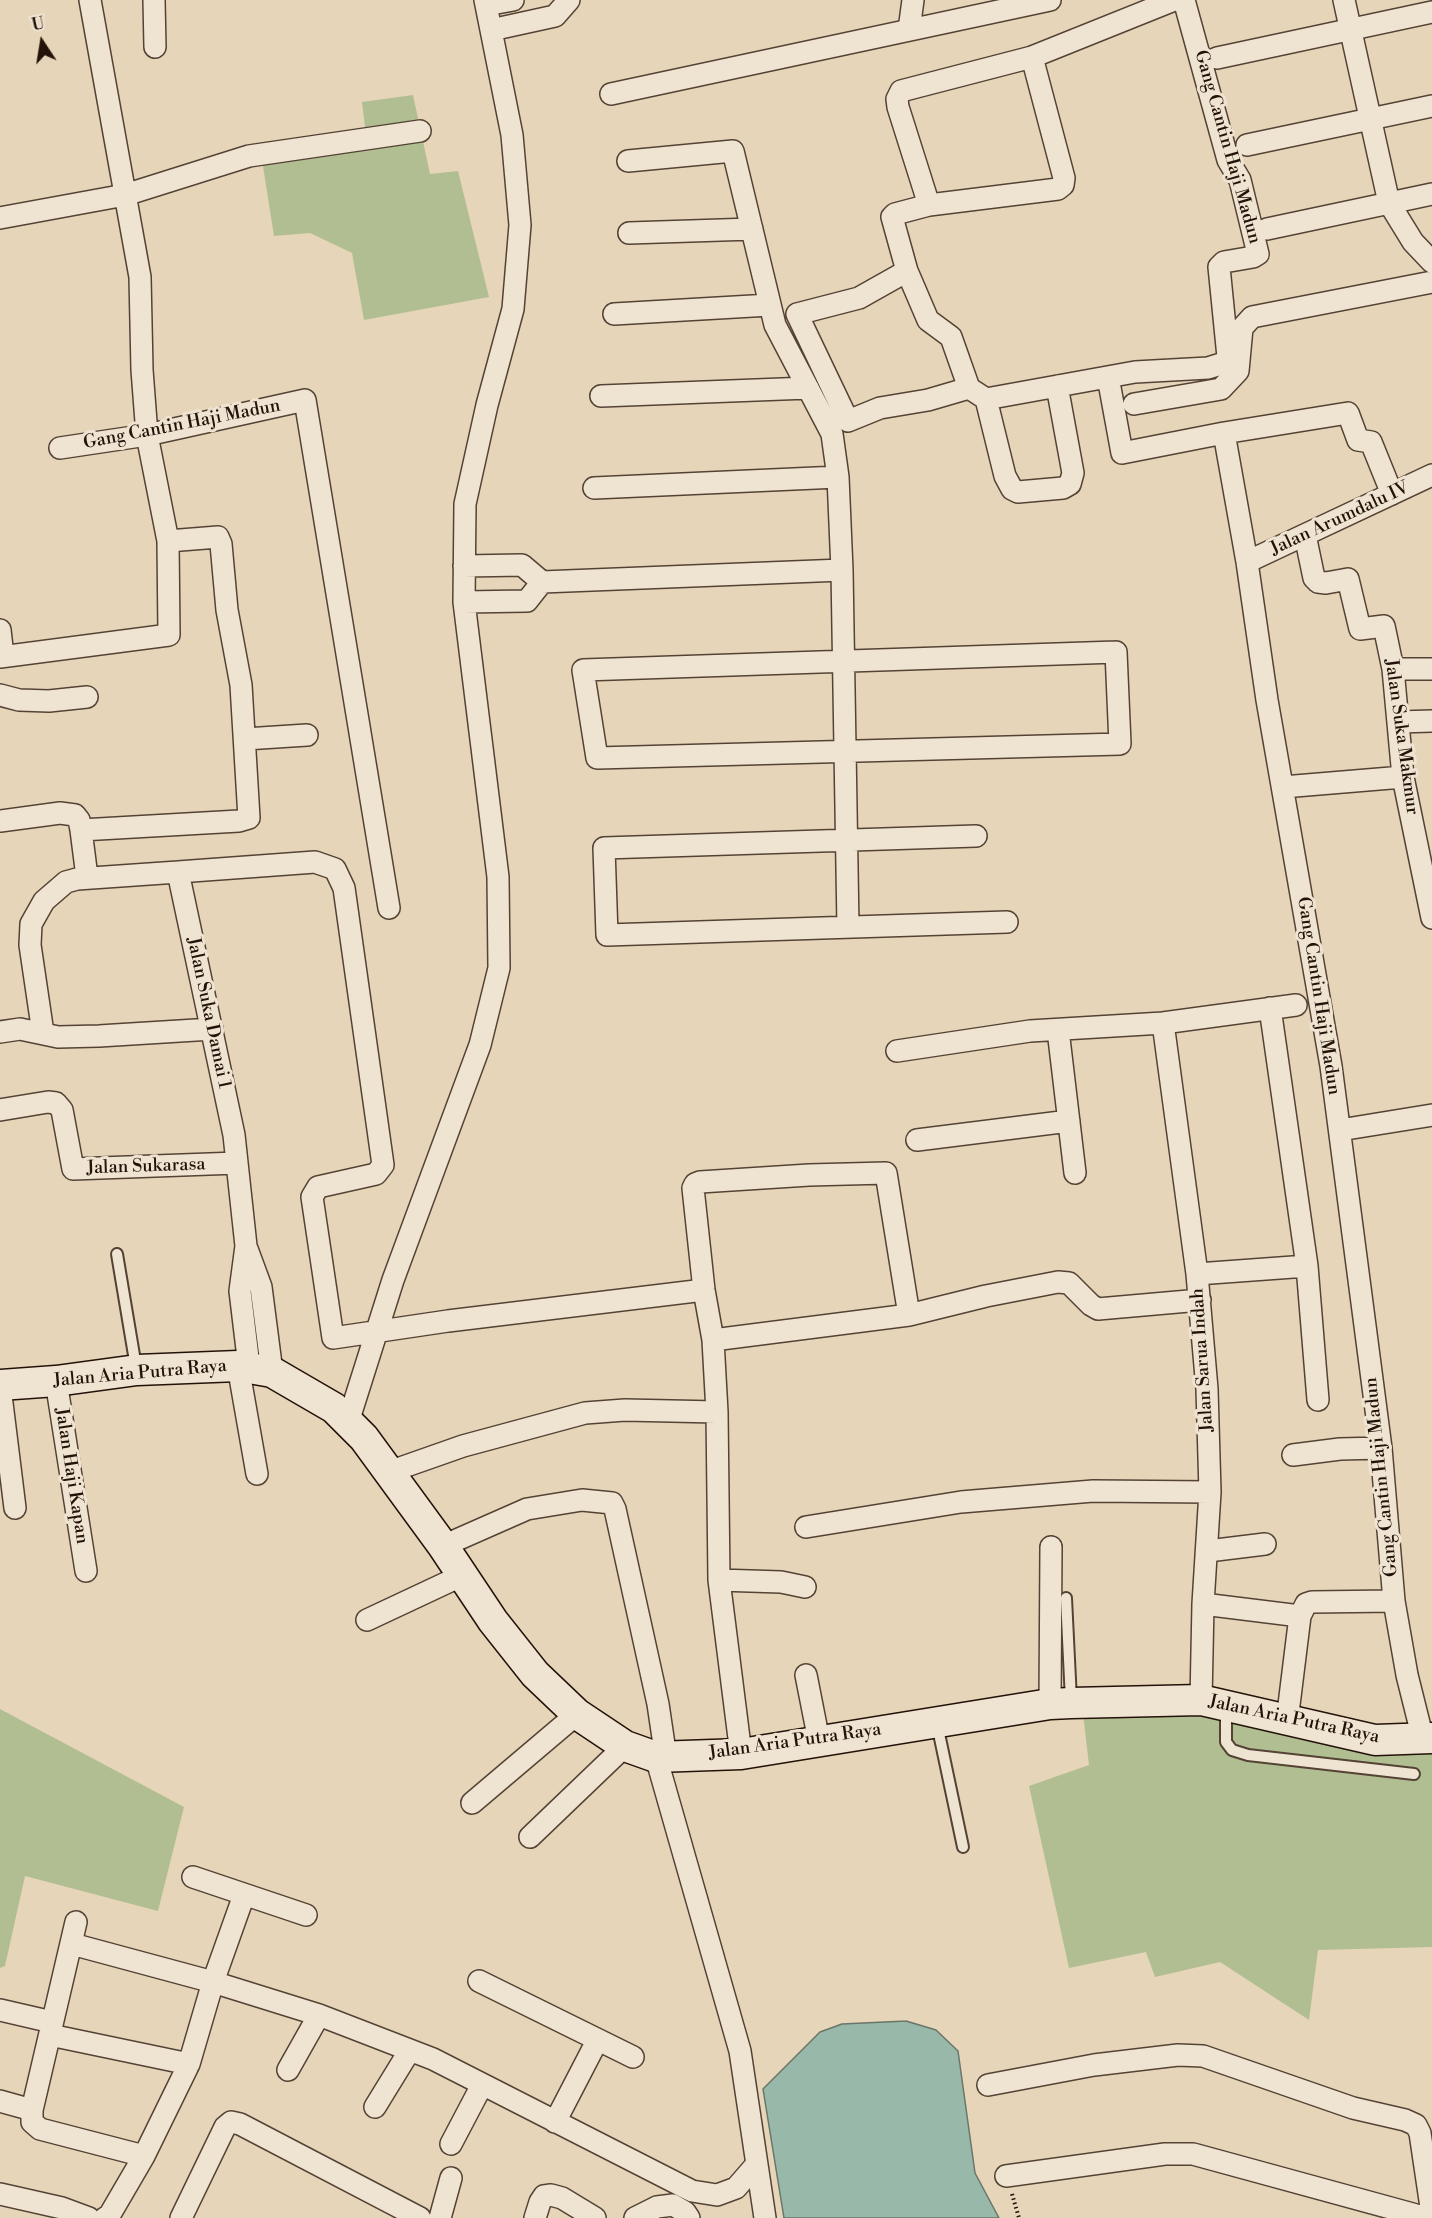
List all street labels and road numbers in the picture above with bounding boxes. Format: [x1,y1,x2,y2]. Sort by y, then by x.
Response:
street label: Gang Cantin Haji Madun [1189,48,1265,246]
street label: Gang Cantin Haji Madun [82,395,282,455]
street label: Jalan Arumdalu IV [1267,477,1413,561]
street label: Jalan Suka Makmur [1379,658,1423,816]
street label: Gang Cantin Haji Madun [1292,895,1344,1097]
street label: Jalan Suka Damai 1 [181,935,235,1091]
street label: Jalan Sukarasa [86,1154,206,1180]
street label: Jalan Sarua Indah [1187,1287,1219,1433]
street label: Jalan Aria Putra Raya [52,1356,228,1392]
street label: Gang Cantin Haji Madun [1361,1376,1403,1578]
street label: Jalan Haji Kapan [50,1406,92,1546]
street label: Jalan Aria Putra Raya [1207,1691,1381,1749]
street label: Jalan Aria Putra Raya [707,1719,883,1765]

